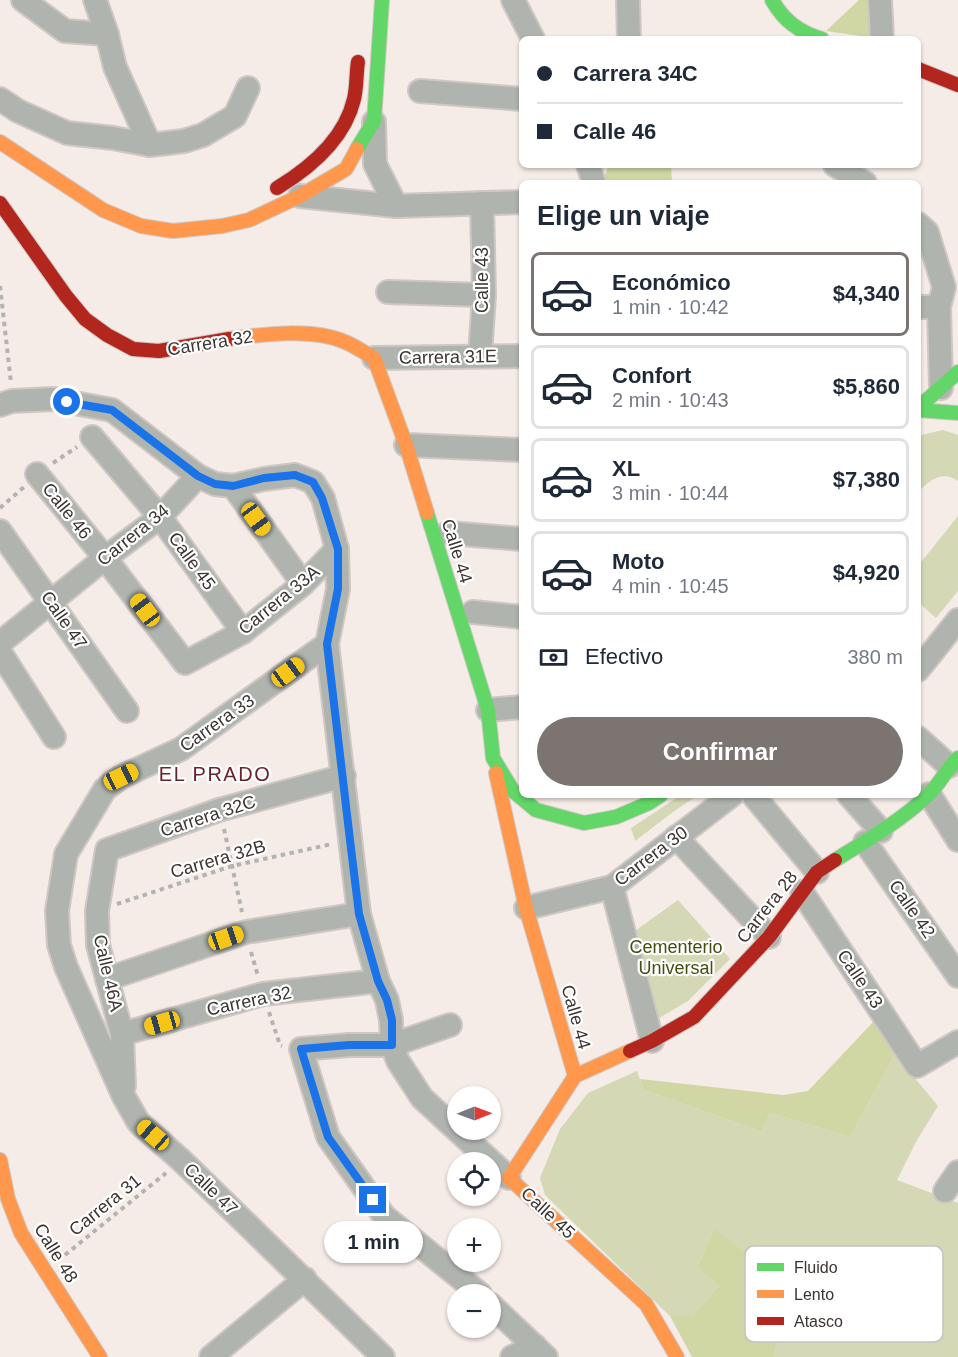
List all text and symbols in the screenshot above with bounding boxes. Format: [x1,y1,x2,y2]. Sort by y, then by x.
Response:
text: Carrera 34C [573,61,698,86]
text: Calle 46 [573,119,656,144]
text: Elige un viaje [537,201,710,231]
street label: Calle 43 [472,247,492,313]
icon: car [540,267,594,321]
text: Económico [612,270,731,295]
text: $4,340 [833,281,900,306]
text: 1 min · 10:42 [612,296,729,318]
street label: Carrera 32 [166,326,254,360]
street label: Carrera 31E [399,346,497,368]
icon: car [540,360,594,414]
text: Confort [612,363,691,388]
text: $5,860 [833,374,900,399]
route start [53,388,80,415]
text: 2 min · 10:43 [612,389,729,411]
icon: car [540,453,594,507]
text: XL [612,456,640,481]
text: $7,380 [833,467,900,492]
street label: Calle 46 [38,479,96,543]
text: 3 min · 10:44 [612,482,729,504]
car [238,499,274,539]
street label: Carrera 34 [93,500,173,570]
street label: Calle 44 [438,516,476,586]
street label: Calle 45 [164,528,220,594]
icon: car [540,546,594,600]
text: Moto [612,549,665,574]
text: $4,920 [833,560,900,585]
street label: Carrera 33A [235,561,323,639]
text: 4 min · 10:45 [612,575,729,597]
street label: Calle 47 [37,587,91,653]
car [127,590,163,630]
icon: cash [537,641,570,674]
text: Efectivo [585,644,663,669]
text: 380 m [847,646,903,668]
car [268,654,308,690]
street label: Carrera 33 [176,690,258,756]
button: Confirmar [537,717,903,786]
car [101,761,141,793]
district label: EL PRADO [159,763,271,785]
street label: Carrera 32C [158,791,258,841]
street label: Carrera 30 [611,822,691,890]
street label: Carrera 32B [168,836,268,882]
street label: Carrera 28 [733,867,801,947]
street label: Calle 42 [885,876,939,942]
car [206,924,246,952]
street label: Calle 46A [89,933,127,1013]
park label: Cementerio Universal [629,937,723,978]
street label: Calle 43 [833,946,887,1012]
street label: Carrera 32 [205,982,293,1020]
street label: Calle 44 [557,982,595,1052]
car [142,1009,182,1037]
north arrow [447,1086,501,1140]
map controls [447,1086,501,1338]
car [134,1116,172,1154]
button: locate [447,1152,501,1206]
street label: Calle 47 [180,1159,242,1219]
street label: Carrera 31 [65,1170,145,1240]
street label: Calle 45 [517,1183,579,1243]
route end [359,1186,386,1213]
button: + [447,1218,501,1272]
street label: Calle 48 [30,1220,82,1286]
callout: 1 min [324,1221,422,1263]
text: 1 min [347,1231,400,1253]
legend [745,1246,943,1342]
text: Fluido [794,1259,838,1276]
button: − [447,1284,501,1338]
text: Lento [794,1286,834,1303]
text: Atasco [794,1313,843,1330]

